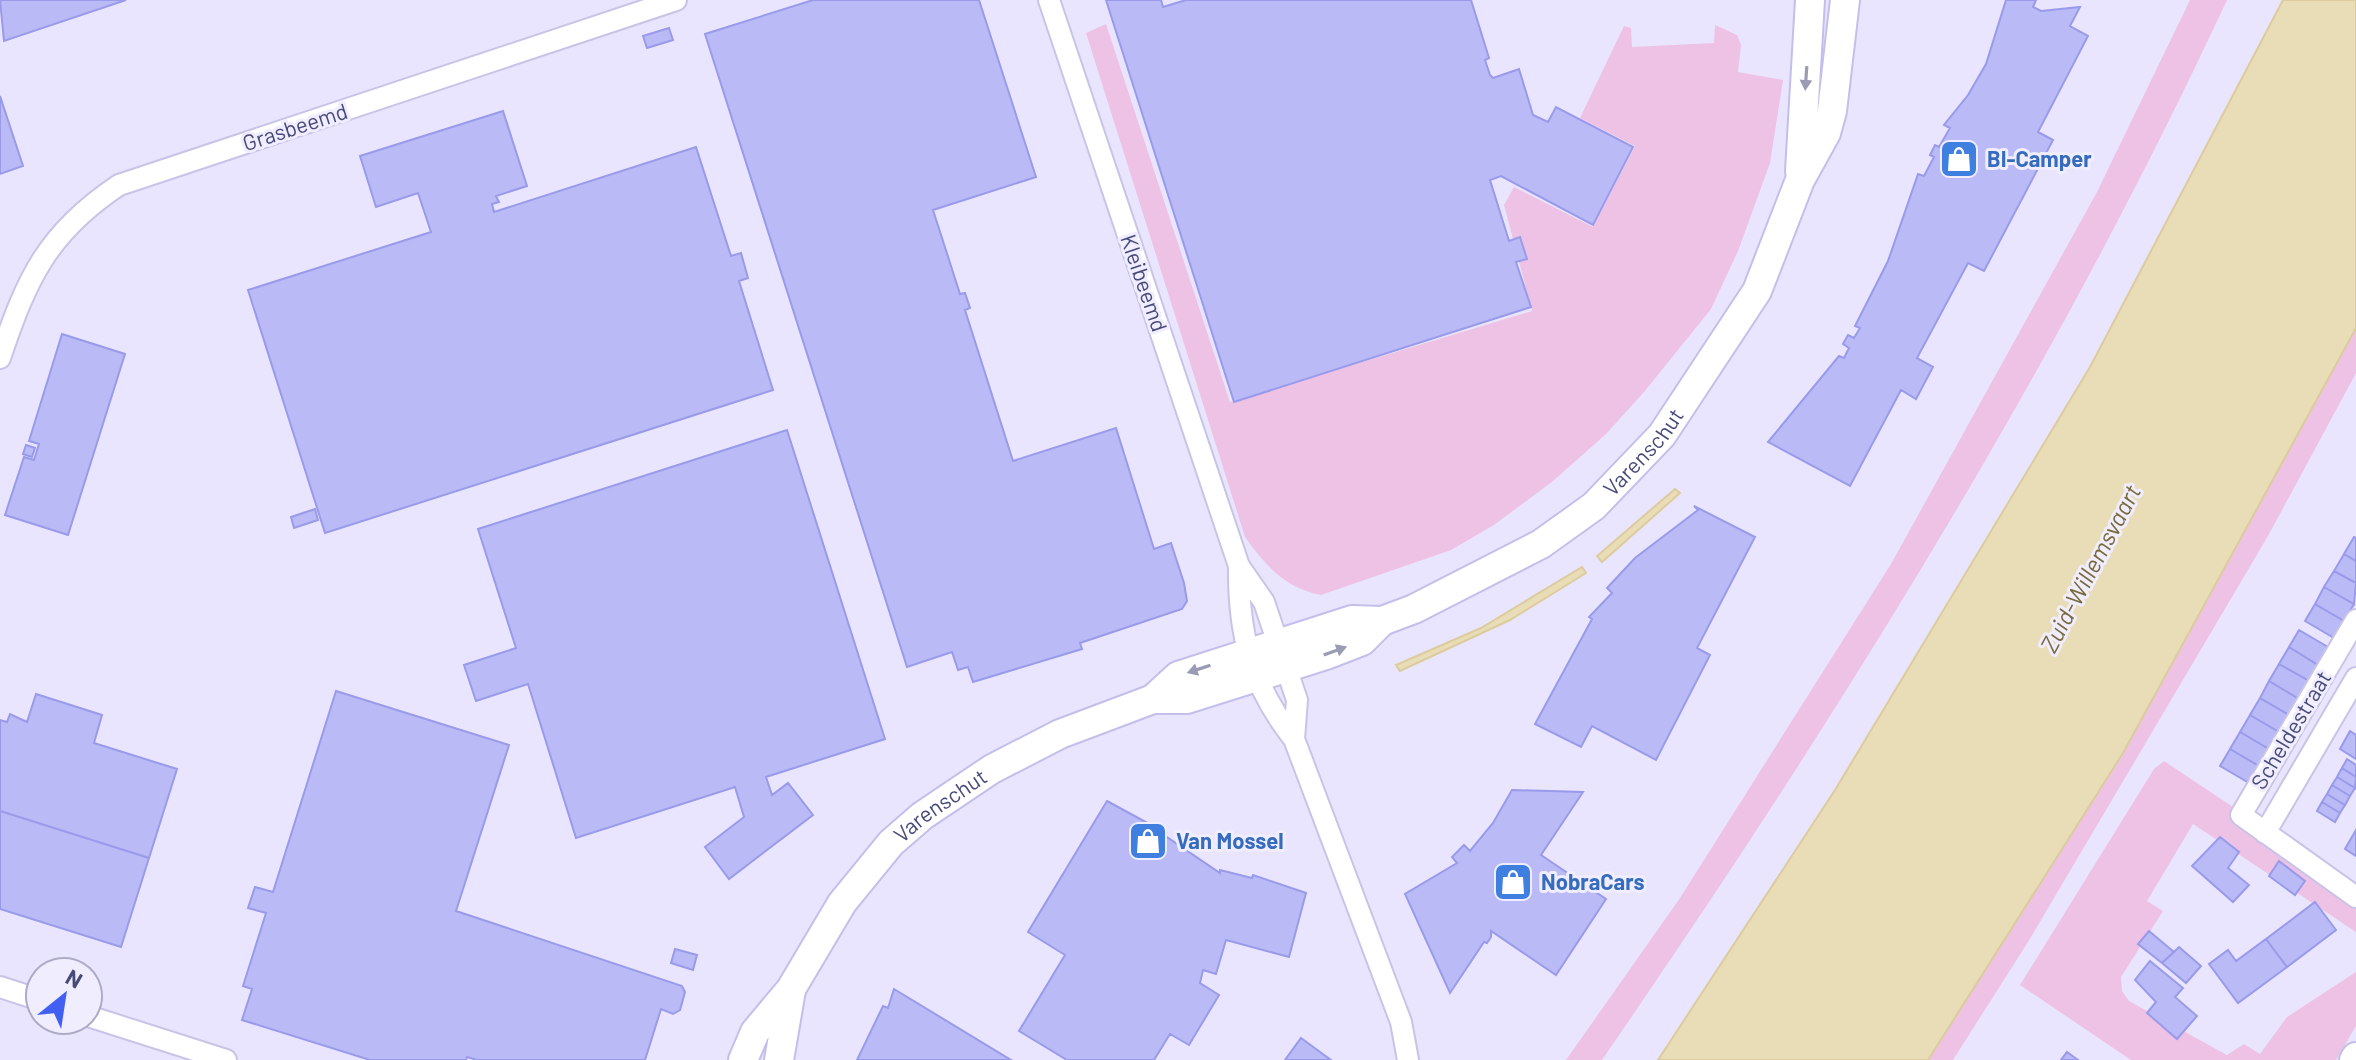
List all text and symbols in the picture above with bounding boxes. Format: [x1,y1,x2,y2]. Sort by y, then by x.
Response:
one-way arrow [1799,66,1812,91]
street label: Grasbeemd [239,97,350,155]
shop icon: BI-Camper [1938,138,1980,180]
place label: BI-Camper [1987,145,2092,171]
street label: Kleibeemd [1116,231,1174,335]
street label: Varenschut [1597,403,1688,501]
water label: Zuid-Willemsvaart [2033,479,2146,657]
one-way arrow [1323,644,1347,657]
one-way arrow [1187,664,1211,676]
street label: Scheldestraat [2245,666,2336,793]
street label: Varenschut [888,763,991,847]
shop icon: Van Mossel [1127,820,1169,862]
place label: Van Mossel [1176,827,1284,853]
shop icon: NobraCars [1492,861,1534,903]
place label: NobraCars [1541,868,1644,894]
north arrow [24,956,104,1036]
text: N [62,963,87,993]

